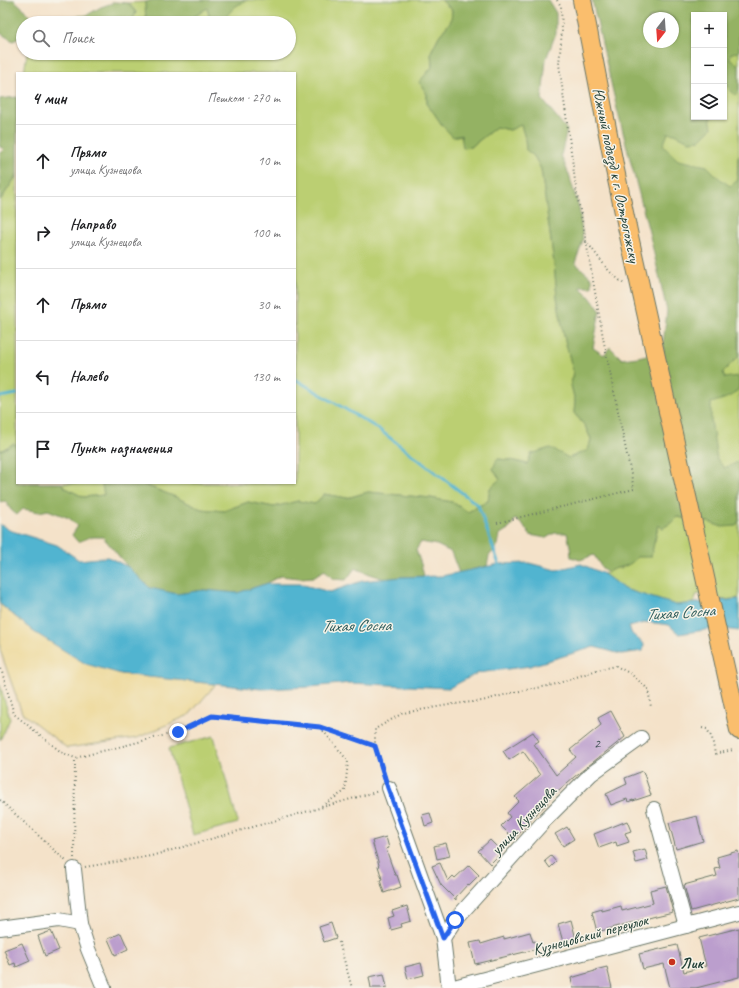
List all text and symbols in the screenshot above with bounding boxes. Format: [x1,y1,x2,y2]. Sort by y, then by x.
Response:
north arrow [643,12,679,48]
map controls [691,12,727,120]
button: + [691,12,727,48]
search box [16,16,296,60]
icon: search [30,27,52,49]
text: Поиск [62,29,94,48]
button: − [691,48,727,84]
button: layers [691,84,727,120]
street label: Южный подъезд к г. Острогожску [588,86,645,266]
text: 4 мин [32,88,67,109]
text: Пешком · 270 m [207,90,280,106]
text: Прямо [70,143,106,162]
icon: ahead [32,150,54,172]
text: 10 m [258,153,280,169]
text: улица Кузнецова [70,162,141,178]
text: Направо [70,215,116,234]
icon: right [32,222,54,244]
text: 100 m [252,225,280,241]
text: улица Кузнецова [70,234,141,250]
icon: ahead [32,294,54,316]
text: Прямо [70,295,106,314]
text: 30 m [258,297,280,313]
icon: left [32,366,54,388]
text: Налево [70,367,108,386]
text: 130 m [252,369,280,385]
icon: arrive [32,438,54,460]
text: Пункт назначения [70,439,172,458]
water label: Тихая Сосна [645,599,717,625]
water label: Тихая Сосна [321,614,393,637]
route end [169,723,187,741]
house number: 2 [594,735,602,752]
street label: улица Кузнецова [486,781,562,860]
street label: Кузнецовский переулок [531,909,652,960]
route start [446,911,464,929]
place label: Лик [680,953,704,973]
marker: Лик [667,957,677,967]

